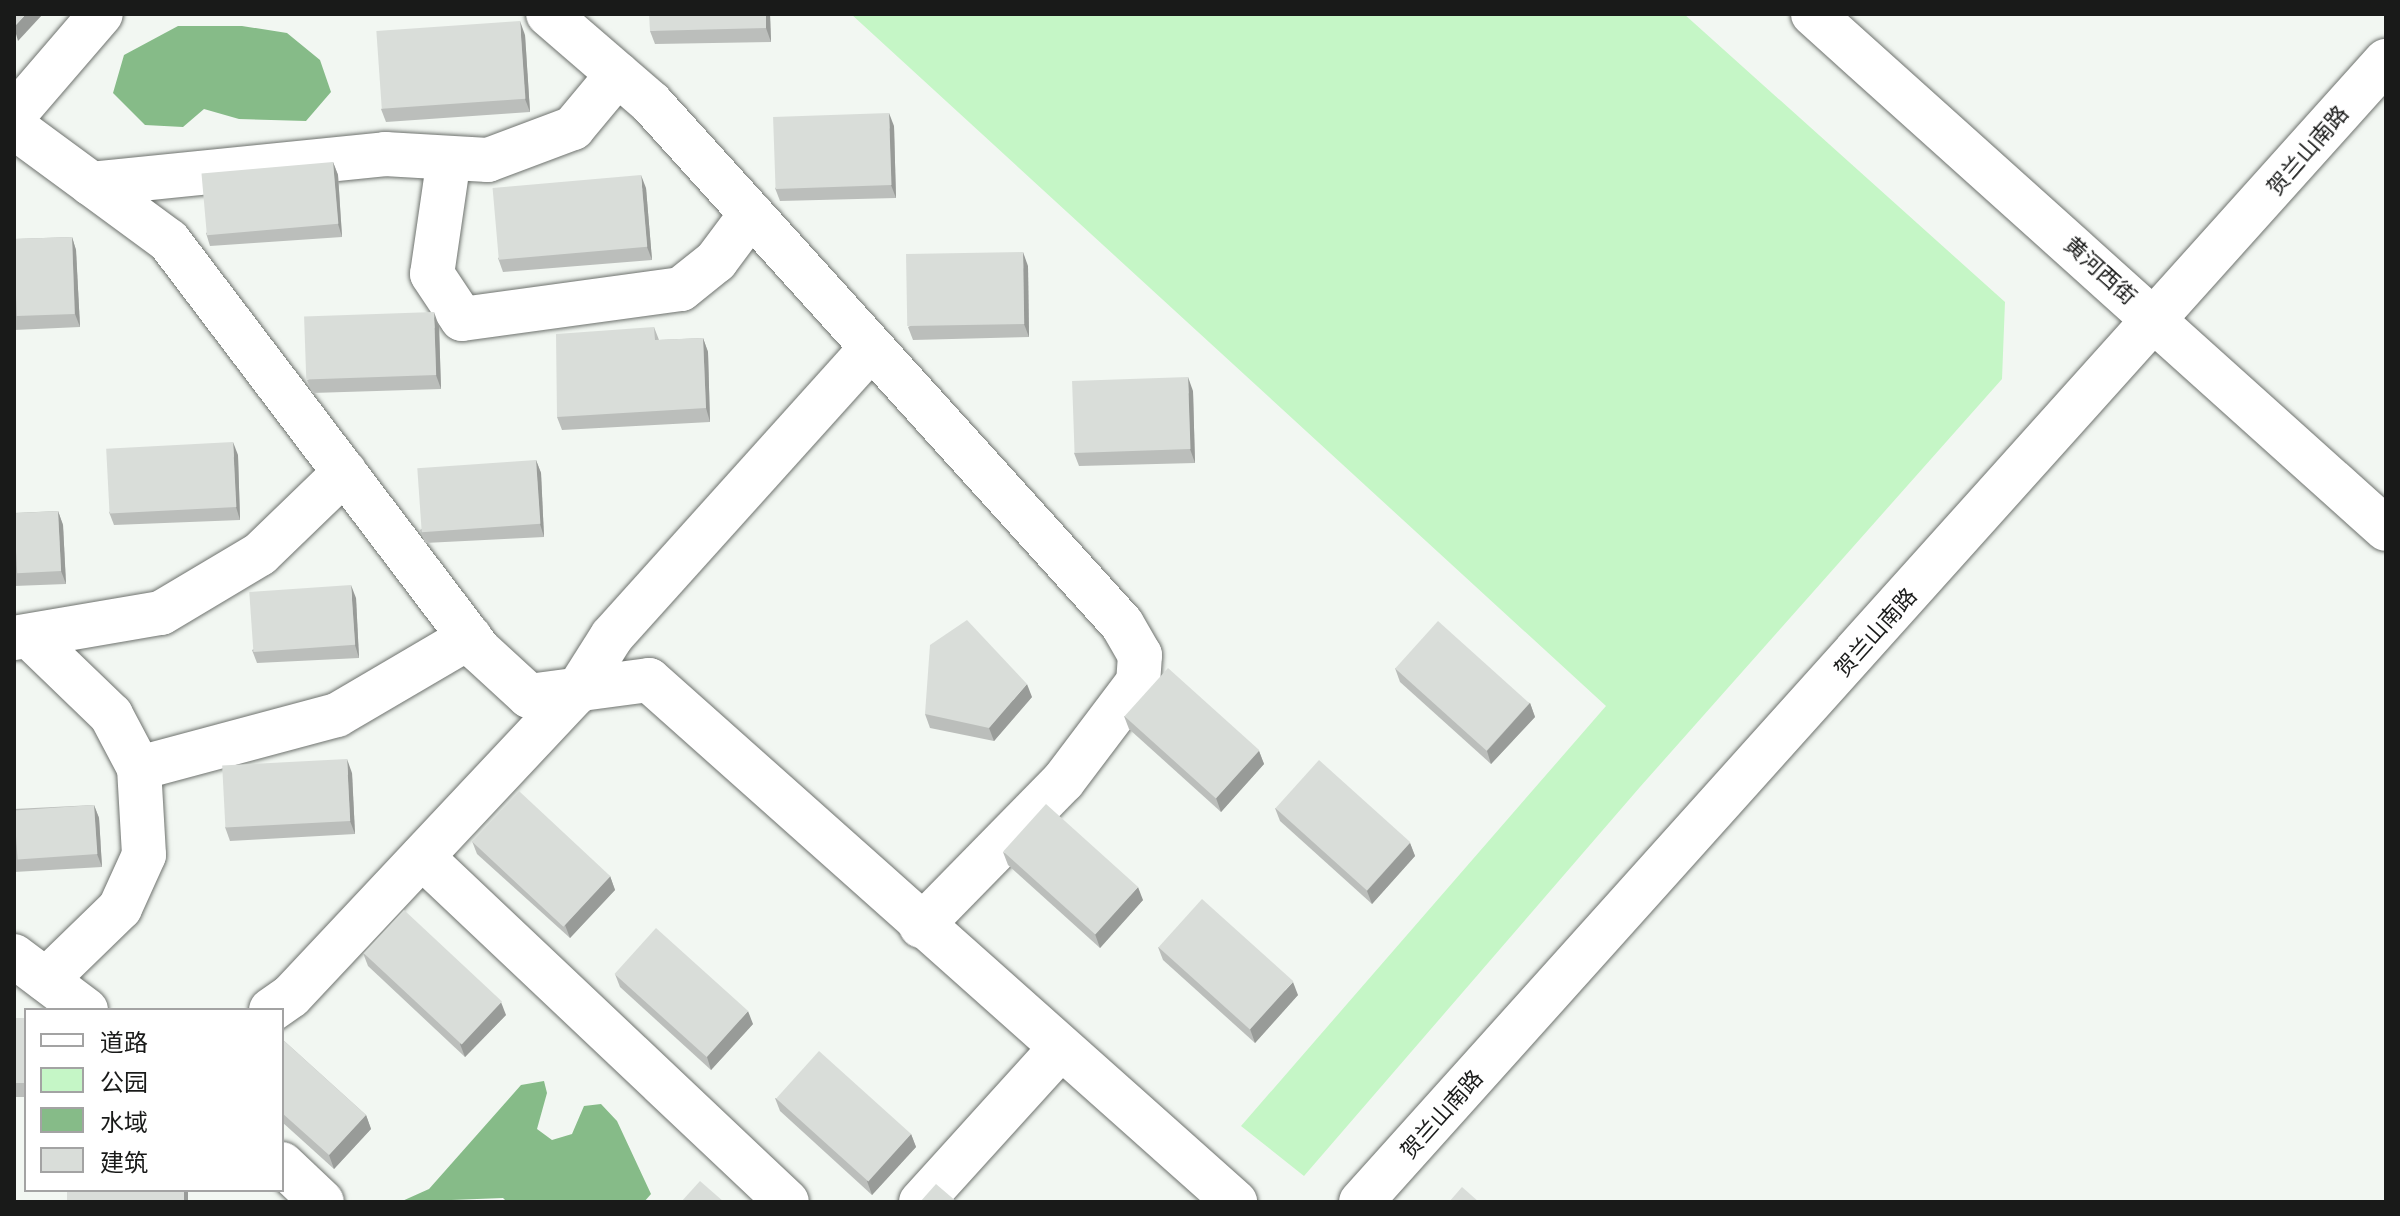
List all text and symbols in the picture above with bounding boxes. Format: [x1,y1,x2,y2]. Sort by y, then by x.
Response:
street label: 贺兰山南路 [2261,100,2353,200]
street label: 黄河西街 [2059,231,2143,309]
street label: 贺兰山南路 [1828,582,1922,682]
legend [24,1008,284,1192]
text: 道路 [100,1027,148,1056]
street label: 贺兰山南路 [1394,1064,1488,1164]
text: 公园 [100,1067,148,1096]
text: 水域 [100,1107,148,1136]
text: 建筑 [100,1147,148,1176]

